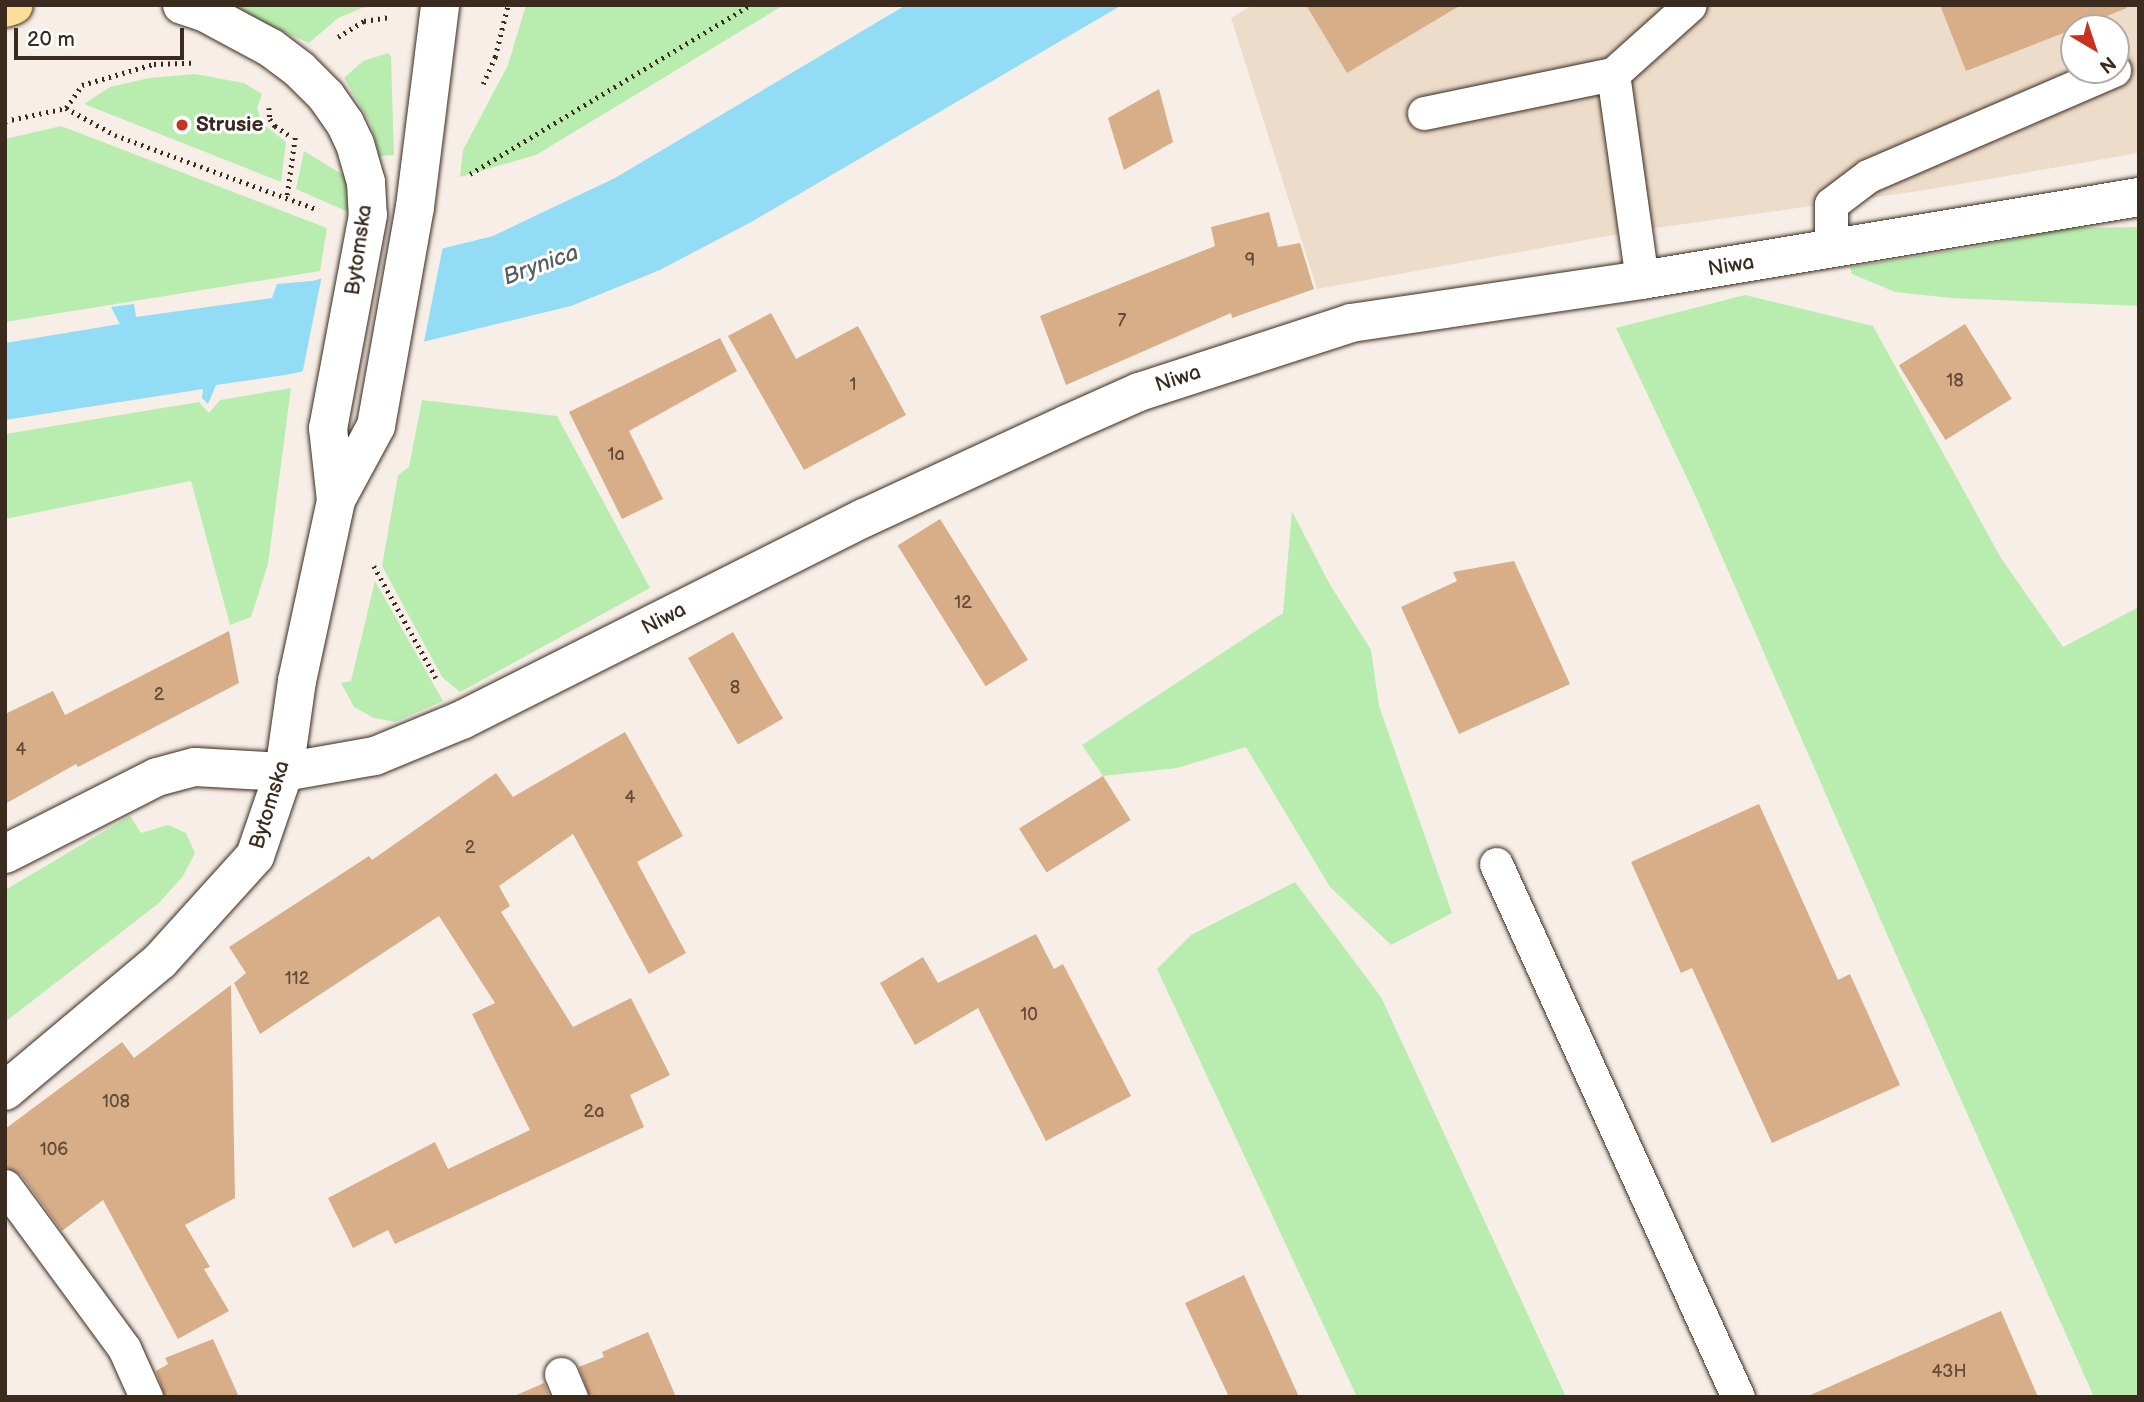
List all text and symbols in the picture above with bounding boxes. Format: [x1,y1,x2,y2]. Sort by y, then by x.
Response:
scale bar [18,14,187,58]
north arrow [2060,14,2130,84]
text: 20 m [27,27,75,52]
text: N [2094,51,2120,78]
place label: Strusie [196,112,263,138]
marker: Strusie [174,117,190,133]
street label: Bytomska [340,203,378,297]
water label: Brynica [500,239,582,291]
house number: 9 [1245,250,1255,272]
street label: Niwa [1706,250,1756,282]
house number: 7 [1118,310,1126,332]
street label: Niwa [1152,360,1204,398]
house number: 18 [1946,370,1964,392]
house number: 1 [850,374,856,396]
house number: 1a [607,444,625,466]
house number: 12 [954,592,972,614]
street label: Niwa [638,597,690,641]
house number: 8 [730,677,740,699]
house number: 2 [154,684,164,706]
house number: 4 [16,739,26,761]
street label: Bytomska [245,758,295,852]
house number: 4 [625,787,635,809]
house number: 2 [465,837,475,859]
house number: 112 [285,968,309,990]
house number: 10 [1020,1004,1038,1026]
house number: 108 [102,1091,130,1113]
house number: 2a [584,1101,604,1123]
house number: 106 [40,1139,68,1161]
house number: 43H [1931,1361,1967,1383]

